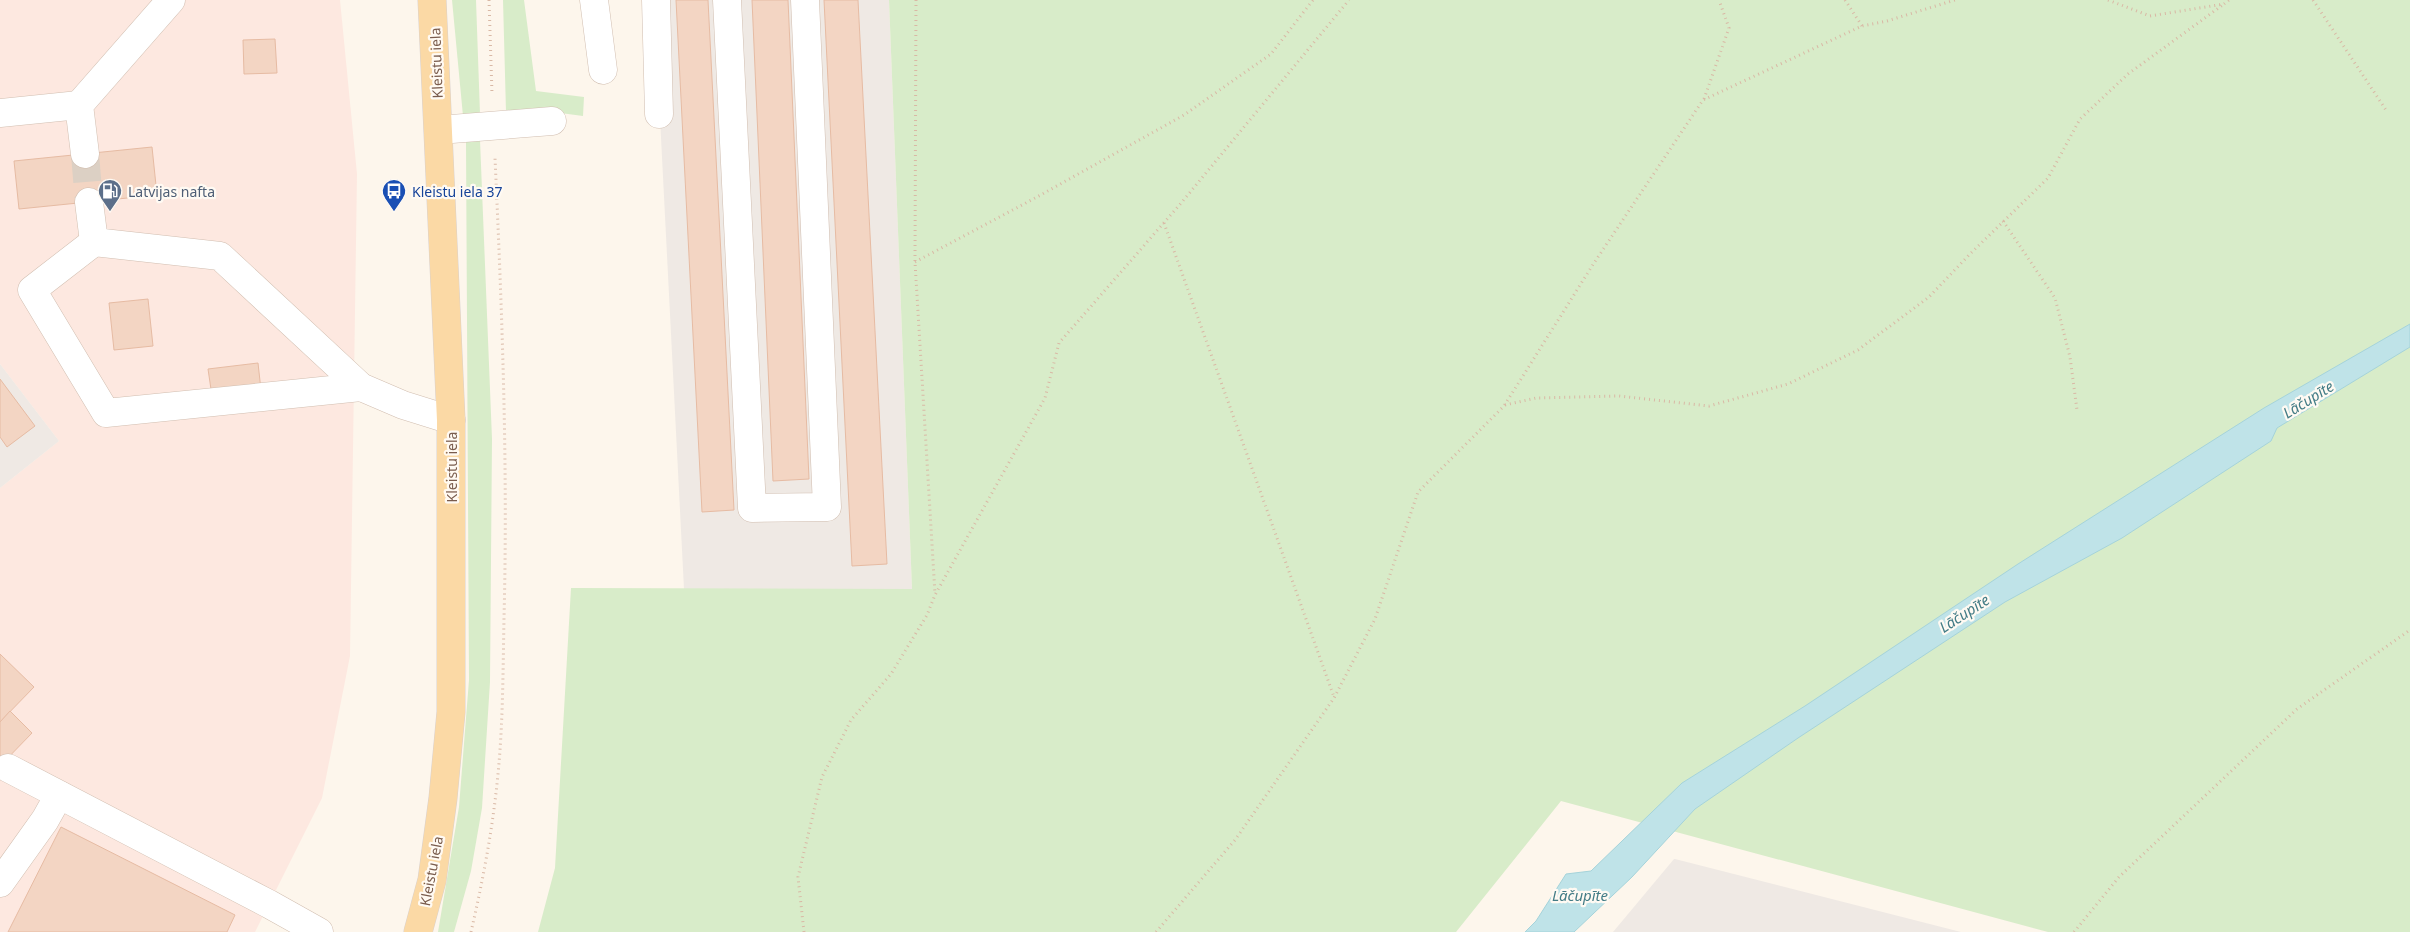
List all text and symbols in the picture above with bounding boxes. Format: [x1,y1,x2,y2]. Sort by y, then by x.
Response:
street label: Kleistu iela [425,27,447,99]
fuel station icon: Latvijas nafta [97,178,123,212]
bus stop icon: Kleistu iela 37 [381,178,407,212]
place label: Latvijas nafta [128,182,215,201]
place label: Kleistu iela 37 [412,182,502,201]
water label: Lāčupīte [2279,375,2338,422]
street label: Kleistu iela [442,432,461,502]
water label: Lāčupīte [1935,589,1993,637]
street label: Kleistu iela [415,834,447,908]
water label: Lāčupīte [1552,885,1609,905]

